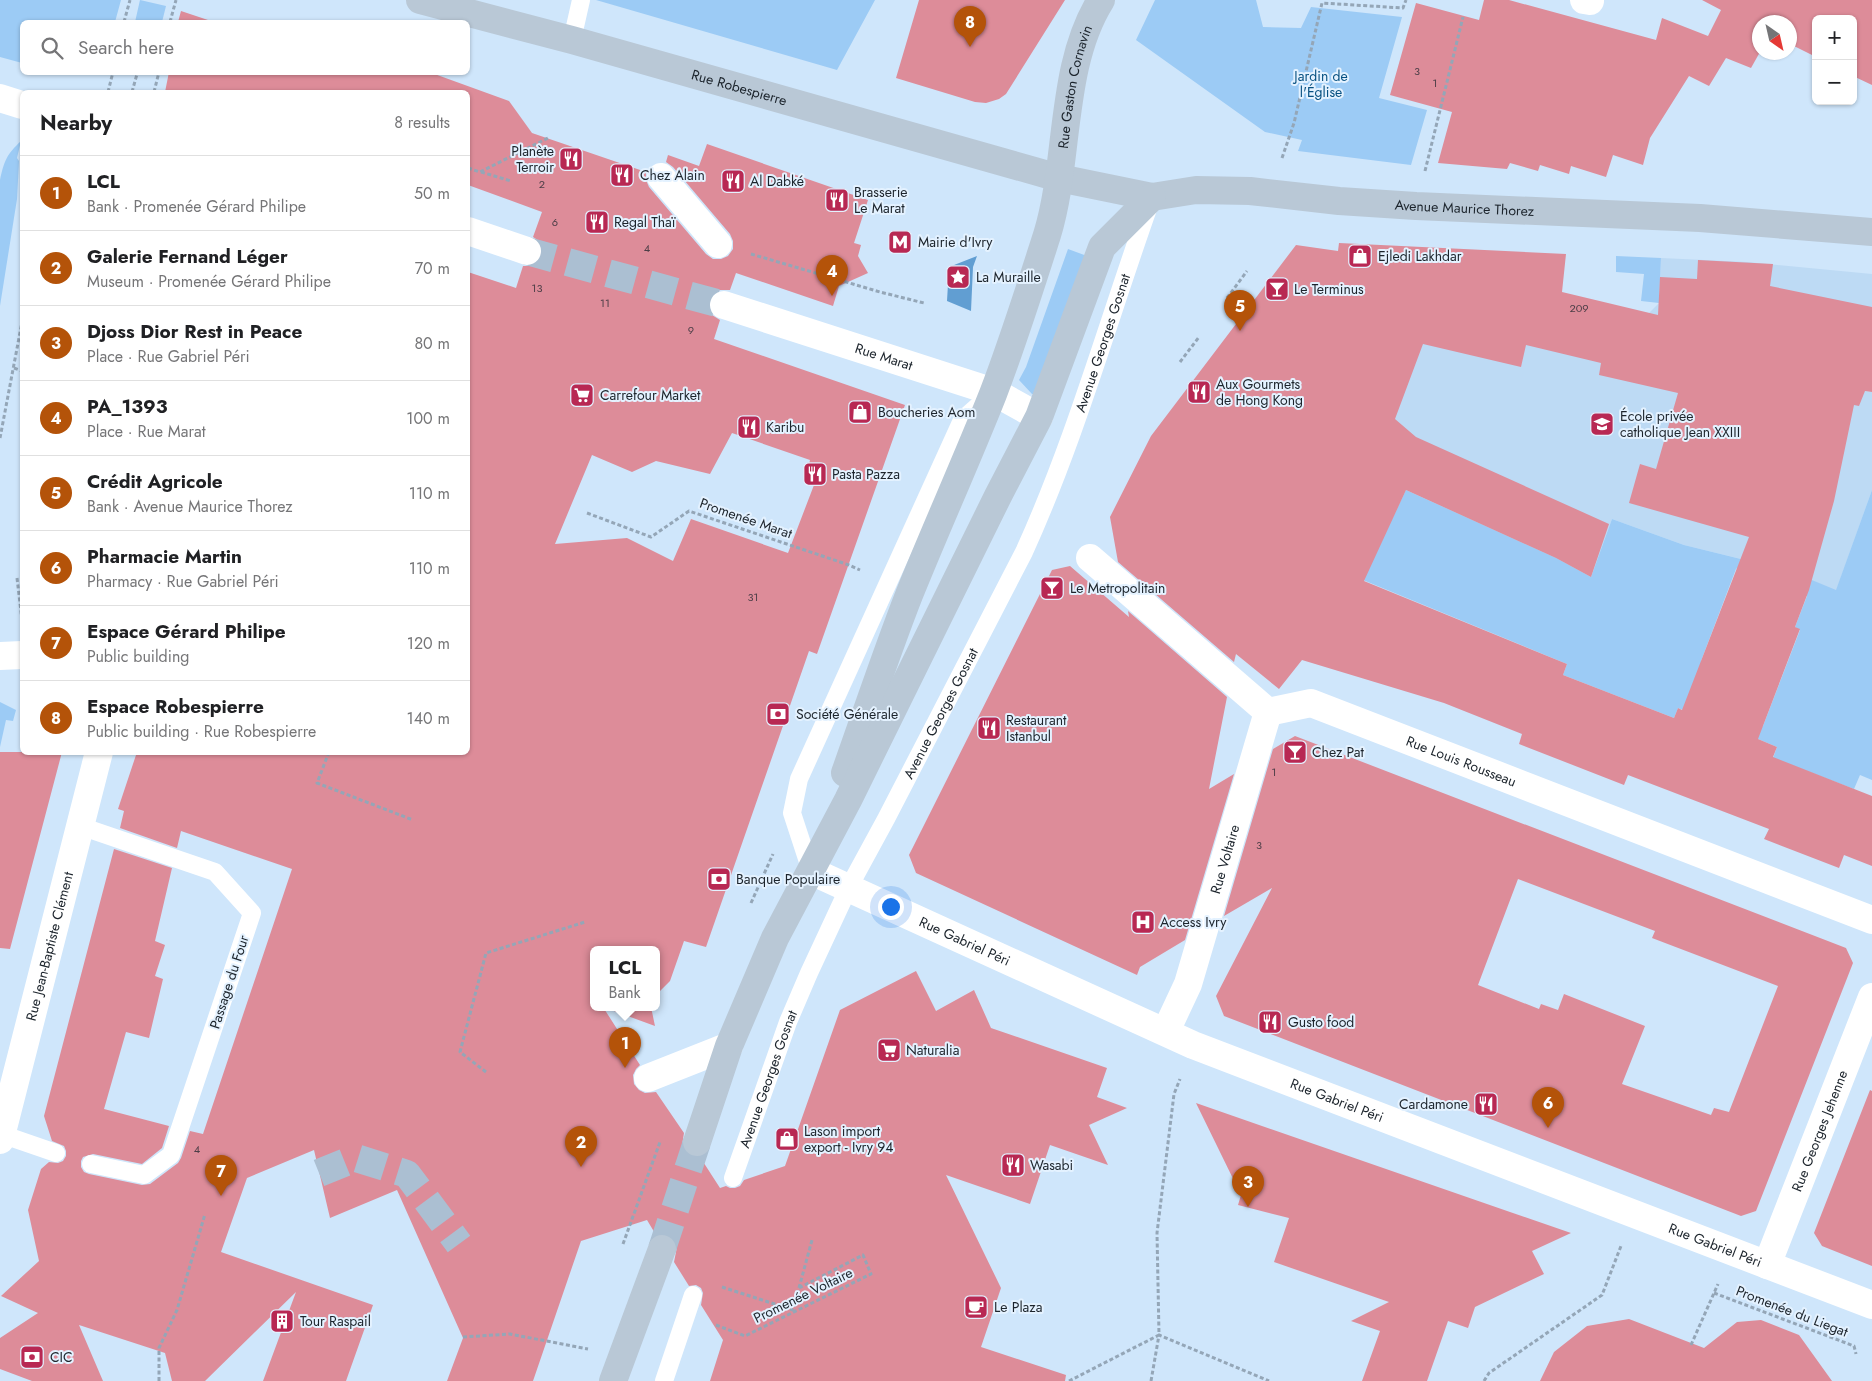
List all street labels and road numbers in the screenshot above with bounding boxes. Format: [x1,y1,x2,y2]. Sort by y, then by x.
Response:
street label: Rue Gaston Cornavin [1053,22,1097,150]
street label: Rue Robespierre [689,64,789,110]
street label: Avenue Maurice Thorez [1394,195,1535,221]
street label: Avenue Georges Gosnat [1070,270,1135,415]
street label: Rue Marat [852,338,916,375]
street label: Promenée Marat [697,493,796,543]
street label: Avenue Georges Gosnat [898,644,983,782]
street label: Rue Louis Rousseau [1403,731,1519,792]
street label: Rue Voltaire [1205,822,1244,896]
street label: Rue Jean-Baptiste Clément [21,869,78,1023]
street label: Rue Gabriel Péri [916,912,1014,971]
street label: Passage du Four [204,932,254,1031]
street label: Avenue Georges Gosnat [734,1006,802,1151]
street label: Rue Georges Jehenne [1787,1067,1852,1195]
street label: Rue Gabriel Péri [1288,1073,1386,1127]
street label: Rue Gabriel Péri [1666,1218,1765,1272]
street label: Promenée Voltaire [750,1262,856,1328]
street label: Promenée du Liegat [1733,1280,1851,1342]

